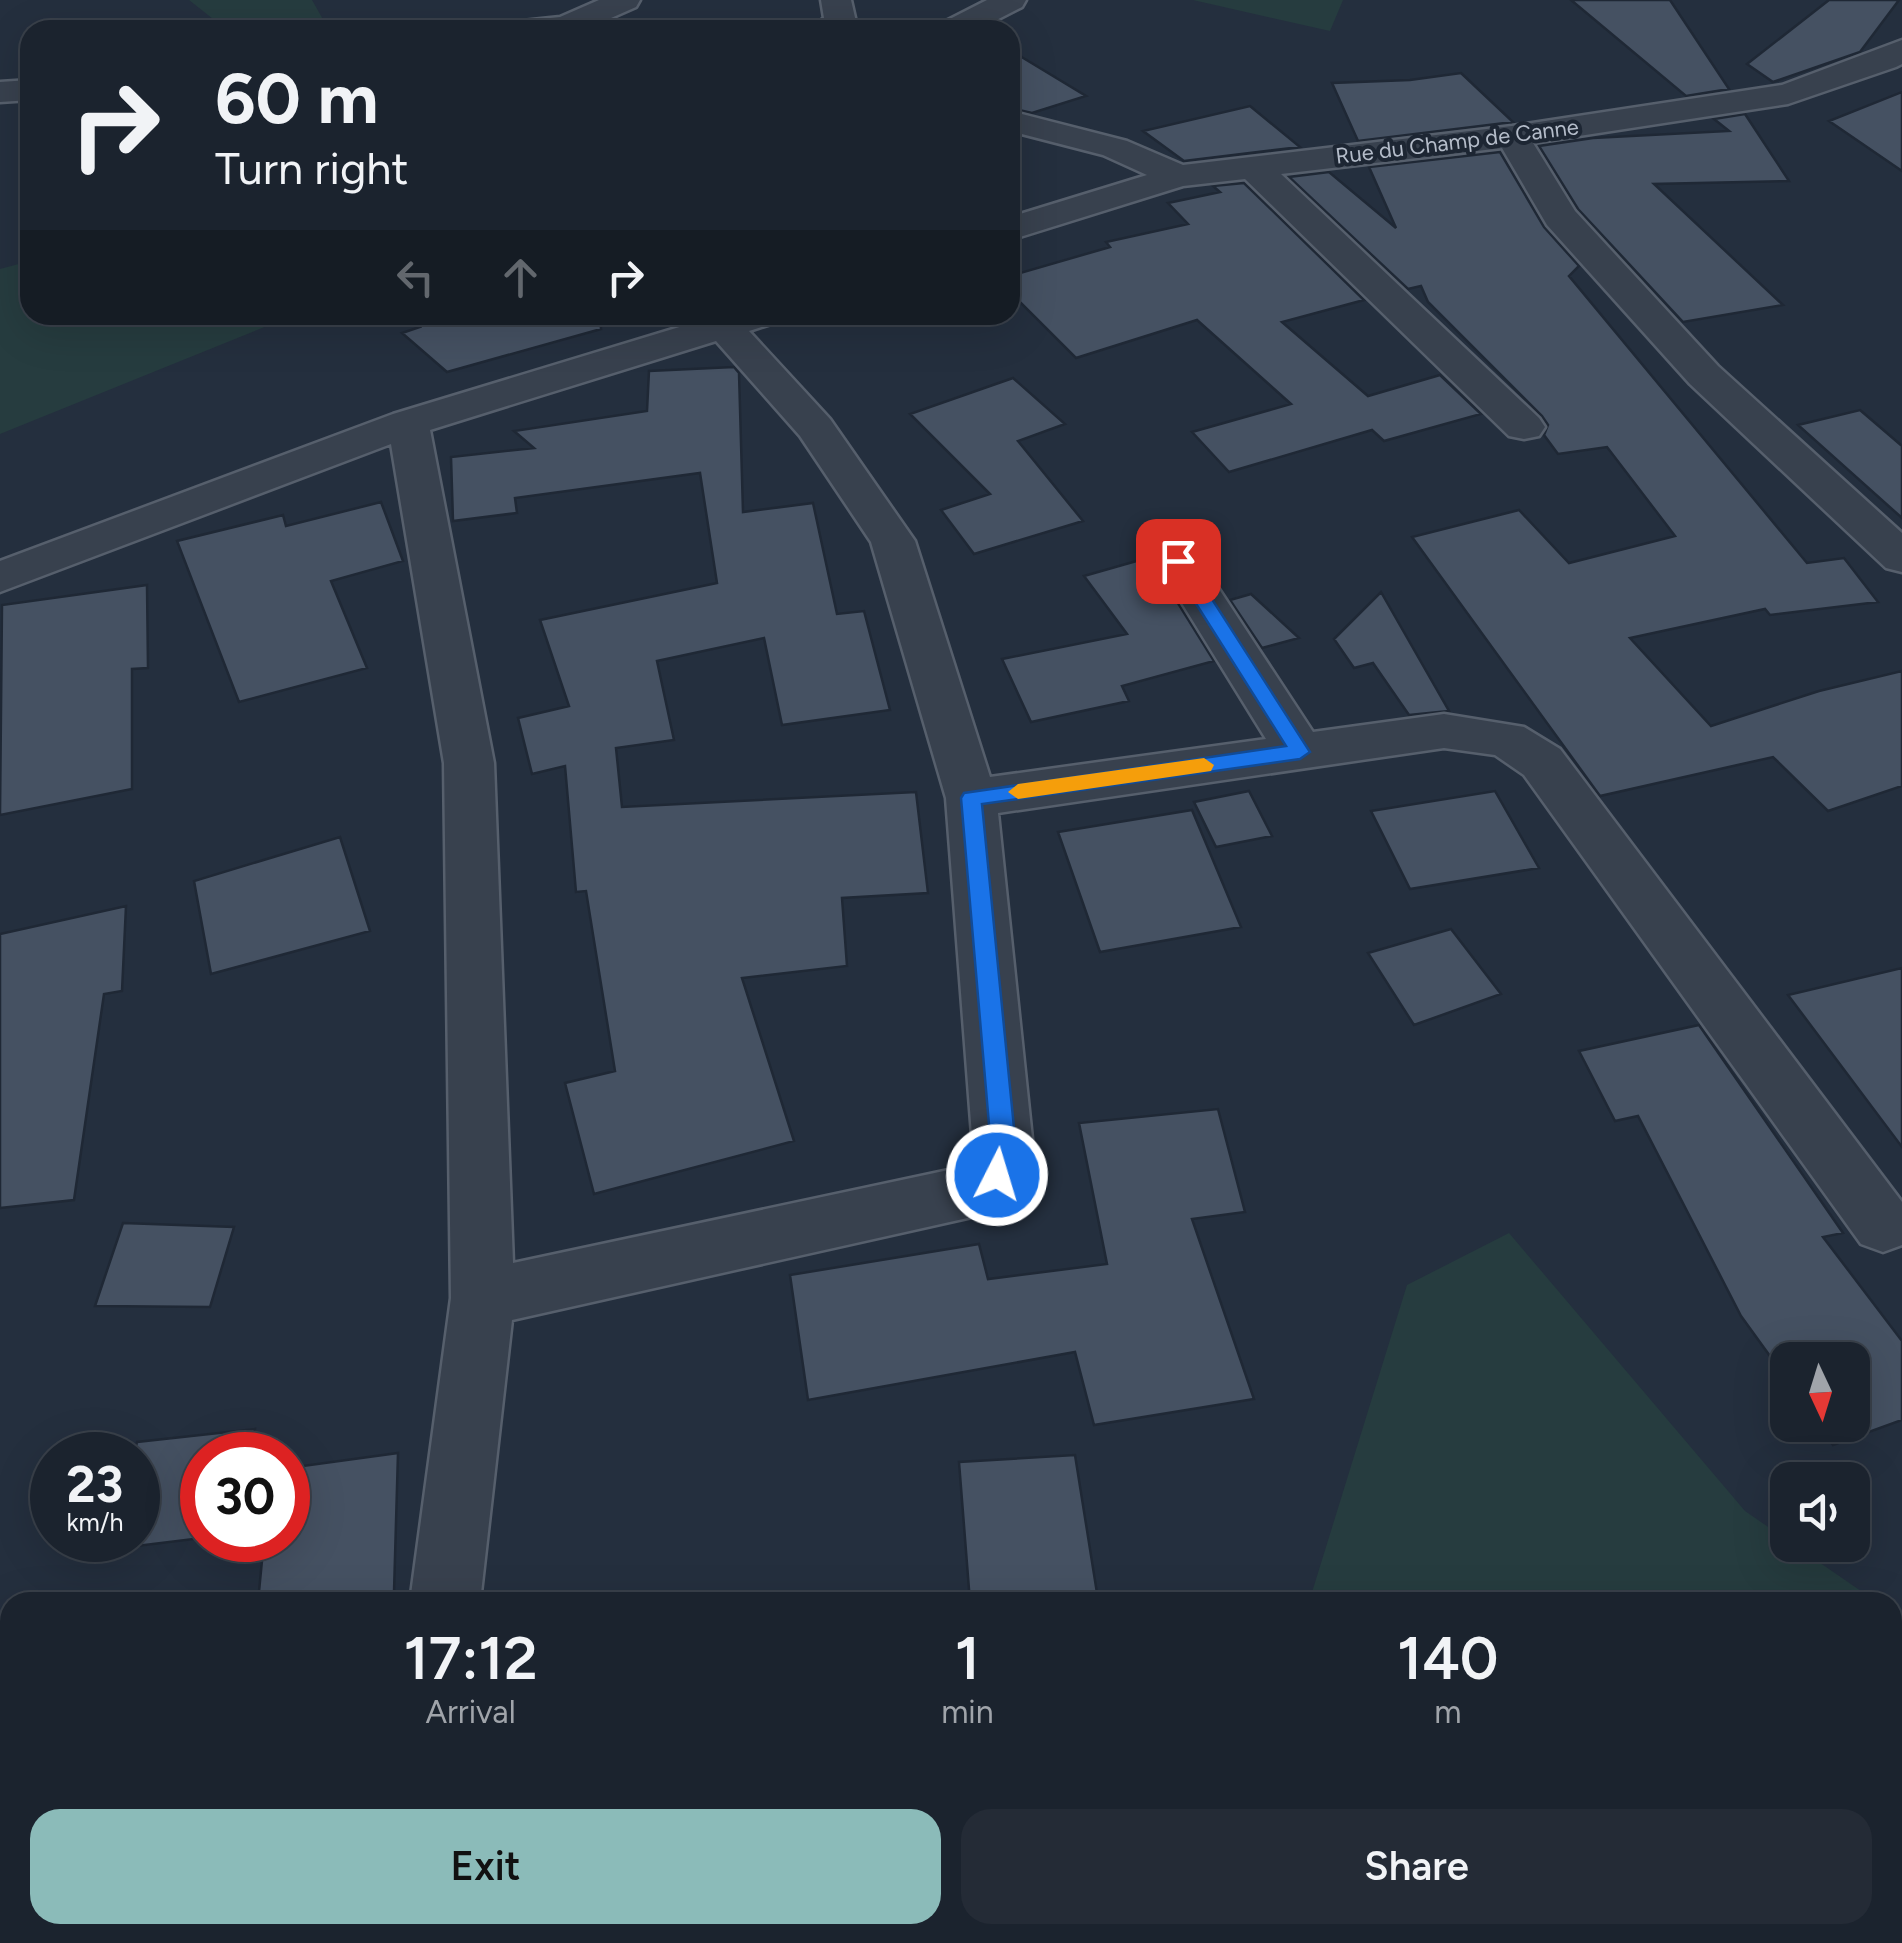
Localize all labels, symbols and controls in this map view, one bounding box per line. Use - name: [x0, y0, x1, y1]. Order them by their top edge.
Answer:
- text: 60 m: [215, 56, 379, 141]
- icon: right: [50, 60, 180, 190]
- street label: Rue du Champ de Canne: [1334, 113, 1580, 170]
- text: Turn right: [215, 141, 408, 195]
- icon: left: [388, 250, 443, 305]
- icon: ahead: [493, 250, 548, 305]
- icon: right: [598, 250, 653, 305]
- pin: [1136, 519, 1221, 604]
- icon: arrive: [1151, 534, 1206, 589]
- position arrow: [945, 1123, 1049, 1227]
- north arrow: [1770, 1342, 1870, 1442]
- map controls: [1770, 1342, 1870, 1562]
- speed limit sign: 30: [180, 1432, 310, 1562]
- text: 23: [67, 1454, 123, 1515]
- button: sound: [1770, 1462, 1870, 1562]
- text: km/h: [66, 1507, 124, 1537]
- text: 17:12: [403, 1622, 538, 1694]
- text: 1: [955, 1622, 980, 1694]
- text: 140: [1397, 1622, 1499, 1694]
- text: Arrival: [425, 1693, 516, 1731]
- text: min: [941, 1693, 994, 1731]
- text: m: [1434, 1693, 1461, 1731]
- button: Exit: [30, 1809, 941, 1924]
- button: Share: [961, 1809, 1872, 1924]

